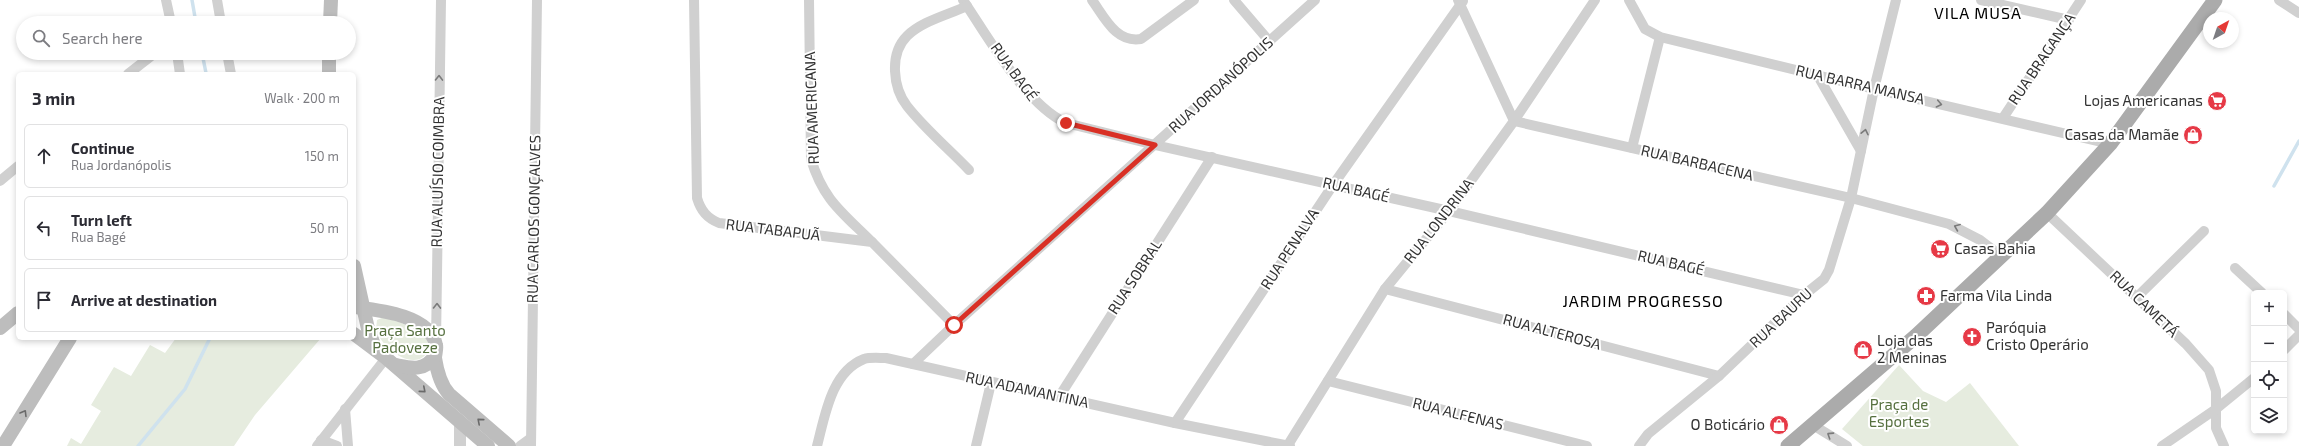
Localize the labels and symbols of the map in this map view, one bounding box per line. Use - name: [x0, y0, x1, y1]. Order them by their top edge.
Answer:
- district label: VILA MUSA: [1934, 3, 2022, 22]
- street label: RUA BRAGANÇA: [2004, 9, 2080, 108]
- north arrow: [2203, 12, 2239, 48]
- street label: RUA JORDANÓPOLIS: [1164, 33, 1276, 136]
- street label: RUA BAGÉ: [988, 39, 1042, 104]
- street label: RUA AMERICANA: [800, 51, 822, 165]
- street label: RUA BARRA MANSA: [1794, 60, 1927, 108]
- one-way arrow: [435, 75, 443, 81]
- supermarket icon: Lojas Americanas: [2206, 90, 2228, 112]
- place label: Lojas Americanas: [2084, 91, 2203, 110]
- street label: RUA ALUÍSIO COIMBRA: [427, 96, 447, 248]
- one-way arrow: [1936, 99, 1942, 107]
- route end: [1057, 114, 1075, 132]
- shop icon: Casas da Mamãe: [2182, 124, 2204, 146]
- place label: Casas da Mamãe: [2064, 125, 2179, 143]
- one-way arrow: [1860, 129, 1868, 135]
- street label: RUA CARLOS GONÇALVES: [523, 135, 544, 303]
- street label: RUA BARBACENA: [1639, 140, 1756, 184]
- street label: RUA BAGÉ: [1321, 173, 1391, 205]
- street label: RUA LONDRINA: [1400, 174, 1477, 266]
- street label: RUA PENALVA: [1256, 204, 1322, 292]
- street label: RUA TABAPUÃ: [725, 214, 822, 244]
- one-way arrow: [1954, 224, 1961, 232]
- street label: RUA SOBRAL: [1103, 235, 1165, 317]
- supermarket icon: Casas Bahia: [1929, 238, 1951, 260]
- place label: Casas Bahia: [1954, 239, 2036, 257]
- street label: RUA BAGÉ: [1636, 246, 1706, 278]
- street label: RUA CAMETÁ: [2107, 266, 2183, 341]
- street label: RUA BAURU: [1745, 284, 1815, 351]
- pharmacy icon: Farma Vila Linda: [1915, 285, 1937, 307]
- place label: Farma Vila Linda: [1940, 286, 2052, 304]
- district label: JARDIM PROGRESSO: [1562, 291, 1724, 310]
- one-way arrow: [433, 303, 441, 309]
- street label: RUA ALTEROSA: [1501, 309, 1604, 353]
- route start: [945, 316, 963, 334]
- place label: Paróquia Cristo Operário: [1986, 318, 2089, 353]
- park label: Praça Santo Padoveze: [364, 321, 446, 356]
- church icon: Paróquia Cristo Operário: [1961, 326, 1983, 348]
- place label: Loja das 2 Meninas: [1877, 331, 1947, 366]
- shop icon: Loja das 2 Meninas: [1852, 339, 1874, 361]
- street label: RUA ADAMANTINA: [964, 367, 1091, 411]
- one-way arrow: [418, 386, 426, 393]
- street label: RUA ALFENAS: [1411, 393, 1506, 433]
- park label: Praça de Esportes: [1869, 395, 1929, 430]
- one-way arrow: [19, 410, 26, 417]
- shop icon: O Boticário: [1768, 414, 1790, 436]
- place label: O Boticário: [1691, 415, 1765, 433]
- one-way arrow: [477, 418, 484, 425]
- one-way arrow: [1827, 432, 1834, 440]

